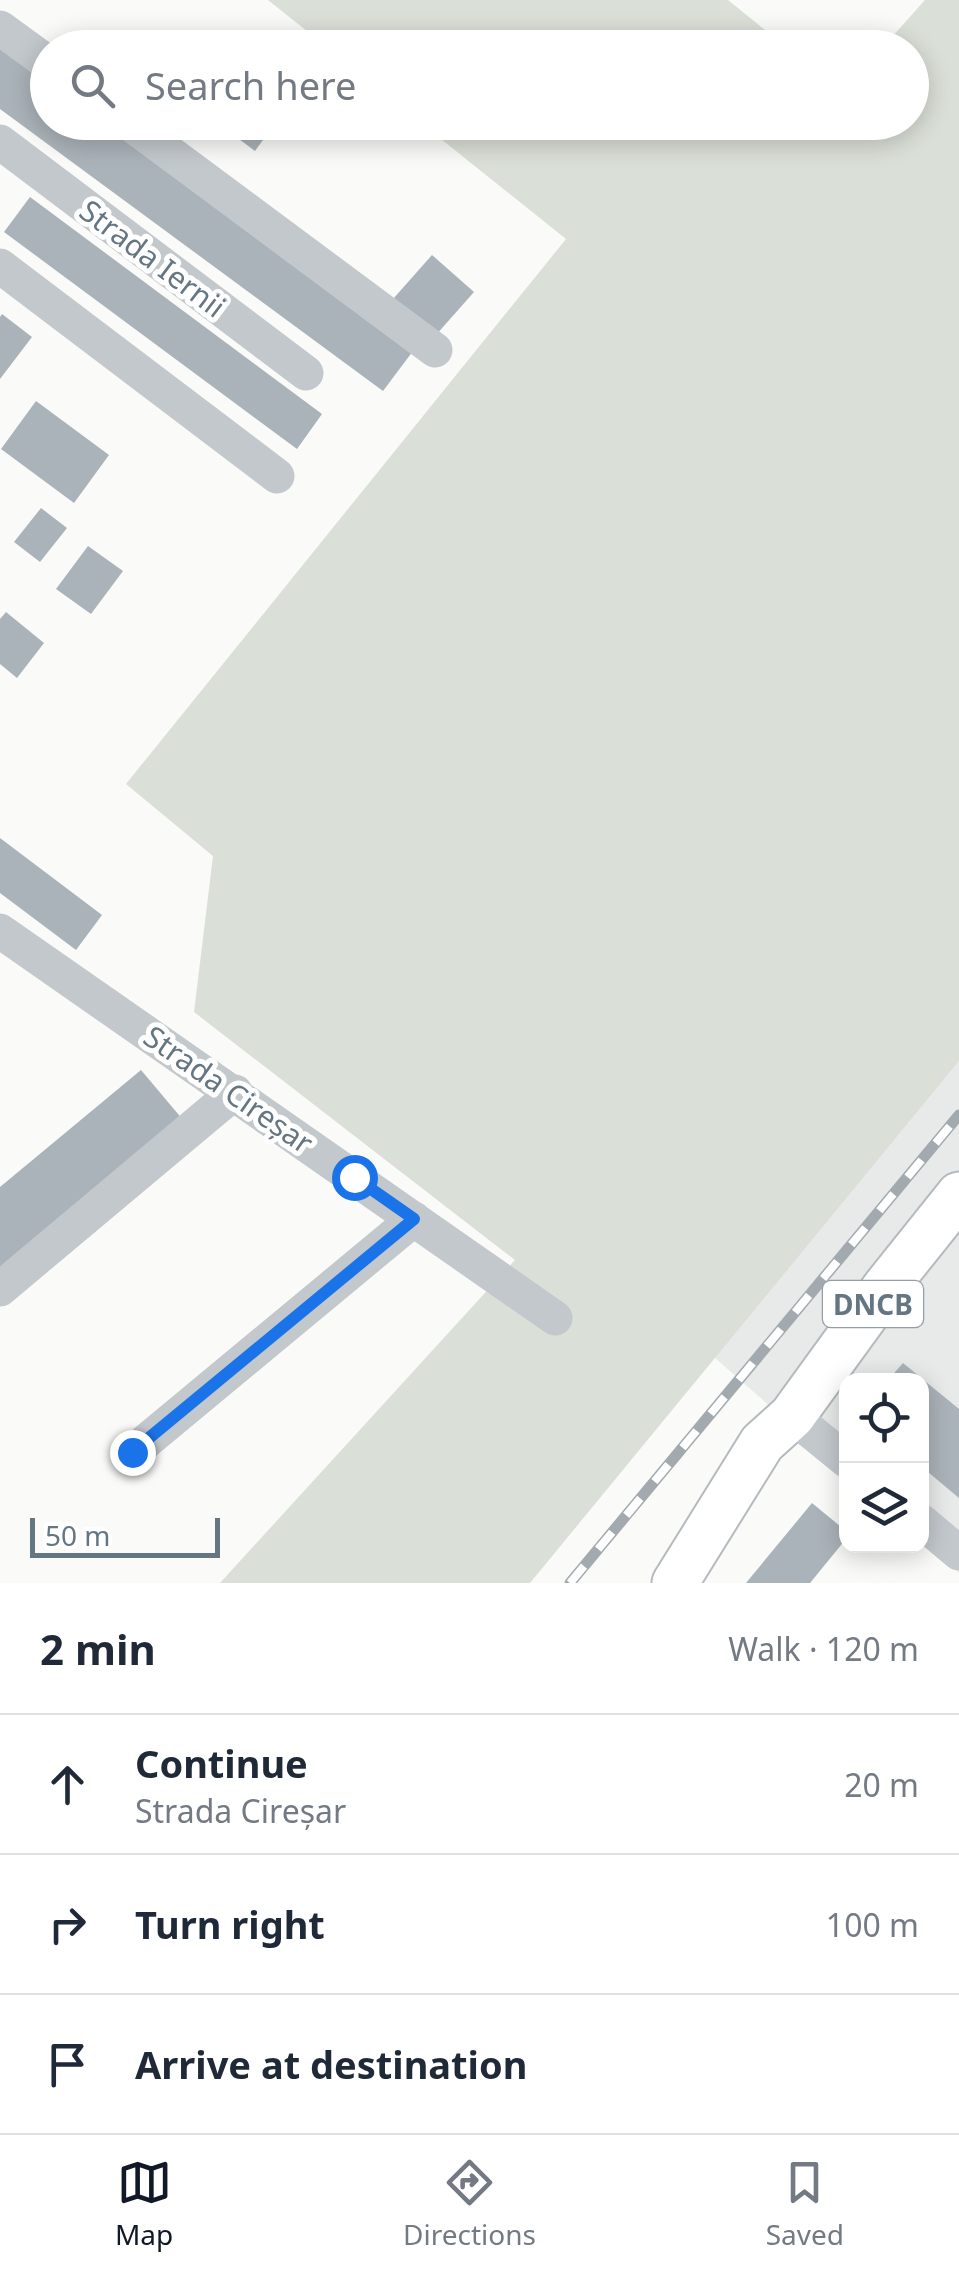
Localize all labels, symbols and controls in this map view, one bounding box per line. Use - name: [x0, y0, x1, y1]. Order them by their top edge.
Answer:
- search box: [30, 30, 929, 140]
- icon: search: [65, 58, 120, 113]
- text: Search here: [145, 59, 356, 111]
- street label: Strada Iernii: [72, 190, 234, 326]
- street label: Strada Cireșar: [136, 1015, 322, 1163]
- route start: [332, 1155, 378, 1201]
- road number: DNCB: [823, 1281, 923, 1327]
- map controls: [839, 1373, 929, 1553]
- button: locate: [839, 1373, 929, 1463]
- route end: [110, 1430, 156, 1476]
- button: layers: [839, 1463, 929, 1553]
- scale bar: [30, 1513, 220, 1558]
- text: 50 m: [45, 1516, 111, 1554]
- text: 2 min: [40, 1620, 156, 1677]
- text: Walk · 120 m: [728, 1627, 919, 1670]
- text: Continue: [135, 1737, 308, 1789]
- icon: ahead: [40, 1757, 95, 1812]
- text: 20 m: [844, 1763, 919, 1806]
- text: Strada Cireșar: [135, 1789, 346, 1832]
- icon: right: [40, 1897, 95, 1952]
- text: Turn right: [135, 1898, 325, 1950]
- text: 100 m: [826, 1903, 919, 1946]
- icon: arrive: [40, 2037, 95, 2092]
- text: Arrive at destination: [135, 2038, 527, 2090]
- tab: Map: [115, 2155, 173, 2253]
- tab: Directions: [403, 2155, 536, 2253]
- tab: Saved: [766, 2155, 844, 2253]

